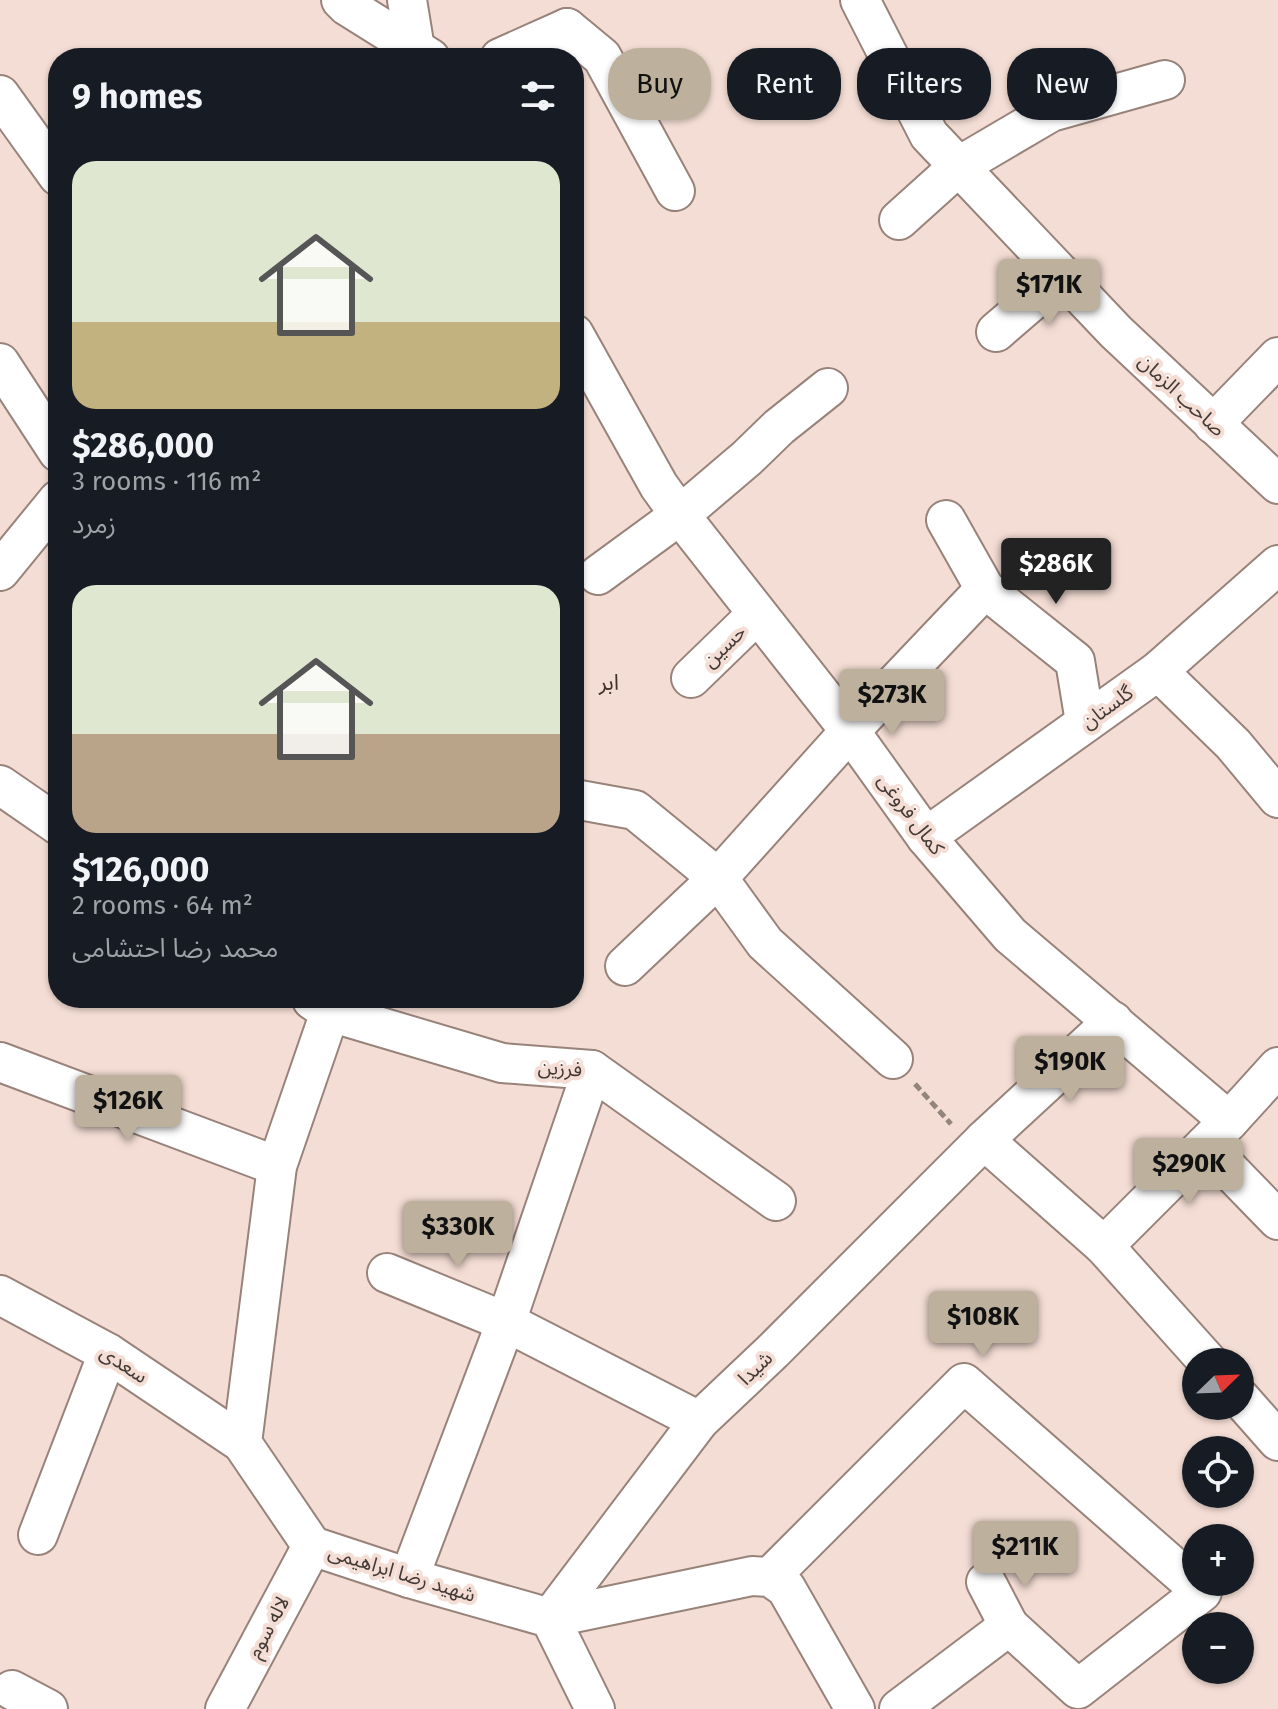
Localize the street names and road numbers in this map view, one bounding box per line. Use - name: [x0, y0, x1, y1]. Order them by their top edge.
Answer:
- street label: صاحب الزمان: [1134, 349, 1230, 441]
- street label: حسین: [697, 620, 751, 672]
- street label: گلستان: [1076, 680, 1138, 734]
- street label: کمال فروغی: [873, 769, 950, 860]
- street label: فرزین: [537, 1054, 583, 1082]
- street label: سعدی: [96, 1340, 152, 1388]
- street label: شیدا: [733, 1346, 777, 1390]
- street label: شهید رضا ابراهیمی: [325, 1539, 479, 1607]
- street label: لاله سوم: [242, 1592, 297, 1663]

